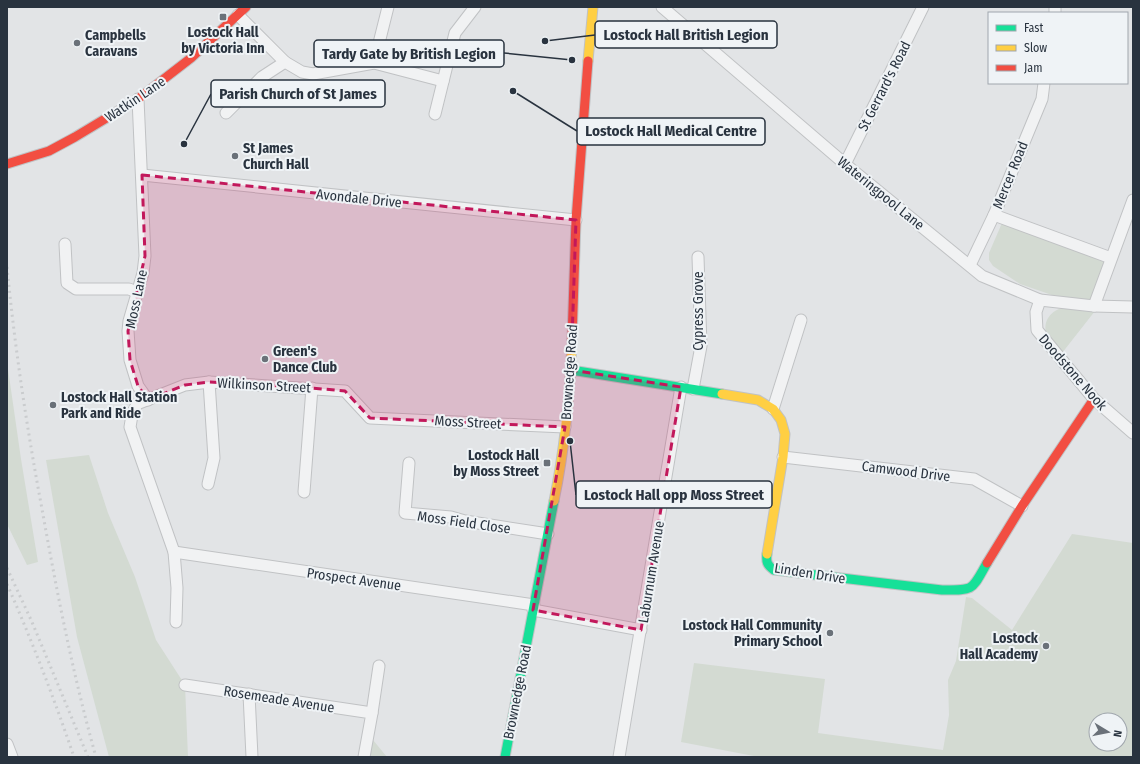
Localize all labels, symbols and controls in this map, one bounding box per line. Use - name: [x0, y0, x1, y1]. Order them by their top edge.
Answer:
- marker: Lostock Hall by Victoria Inn: [218, 12, 228, 22]
- legend: [988, 12, 1128, 84]
- callout: Lostock Hall British Legion: [595, 21, 777, 48]
- text: Fast: [1024, 21, 1043, 35]
- place label: Lostock Hall by Victoria Inn: [181, 24, 265, 57]
- text: Lostock Hall British Legion: [603, 26, 769, 44]
- place label: Campbells Caravans: [85, 27, 146, 60]
- marker: Campbells Caravans: [72, 38, 82, 48]
- street label: St Gerrard's Road: [854, 38, 914, 134]
- callout: Tardy Gate by British Legion: [314, 40, 504, 67]
- text: Slow: [1024, 41, 1047, 55]
- text: Tardy Gate by British Legion: [322, 45, 496, 63]
- text: Jam: [1024, 61, 1042, 75]
- street label: Watkin Lane: [102, 73, 169, 126]
- callout: Parish Church of St James: [211, 80, 385, 107]
- text: Parish Church of St James: [219, 85, 377, 103]
- callout: Lostock Hall Medical Centre: [577, 118, 765, 145]
- text: Lostock Hall Medical Centre: [585, 122, 757, 140]
- street label: Mercer Road: [989, 139, 1032, 211]
- place label: St James Church Hall: [243, 140, 309, 173]
- marker: St James Church Hall: [230, 151, 240, 161]
- street label: Wateringpool Lane: [834, 153, 928, 234]
- street label: Avondale Drive: [315, 186, 403, 211]
- street label: Moss Lane: [122, 268, 151, 330]
- street label: Cypress Grove: [690, 271, 707, 351]
- street label: Brownedge Road: [558, 324, 581, 421]
- street label: Doodstone Nook: [1035, 331, 1111, 414]
- place label: Green's Dance Club: [273, 343, 338, 376]
- marker: Green's Dance Club: [260, 354, 270, 364]
- street label: Wilkinson Street: [217, 375, 312, 396]
- place label: Lostock Hall Station Park and Ride: [61, 389, 177, 422]
- marker: Lostock Hall Station Park and Ride: [48, 400, 58, 410]
- street label: Moss Street: [434, 412, 502, 433]
- place label: Lostock Hall by Moss Street: [453, 447, 540, 480]
- marker: Lostock Hall by Moss Street: [542, 458, 552, 468]
- street label: Camwood Drive: [861, 458, 951, 485]
- callout: Lostock Hall opp Moss Street: [576, 481, 772, 508]
- text: Lostock Hall opp Moss Street: [584, 486, 765, 504]
- street label: Moss Field Close: [416, 508, 512, 537]
- street label: Laburnum Avenue: [635, 520, 668, 624]
- street label: Linden Drive: [773, 559, 847, 588]
- street label: Prospect Avenue: [306, 564, 402, 595]
- place label: Lostock Hall Community Primary School: [682, 617, 822, 650]
- marker: Lostock Hall Community Primary School: [825, 628, 835, 638]
- place label: Lostock Hall Academy: [960, 630, 1039, 663]
- marker: Lostock Hall Academy: [1041, 641, 1051, 651]
- street label: Brownedge Road: [500, 643, 535, 741]
- street label: Rosemeade Avenue: [222, 682, 336, 717]
- north arrow: [1088, 712, 1128, 752]
- text: N: [1110, 729, 1124, 738]

